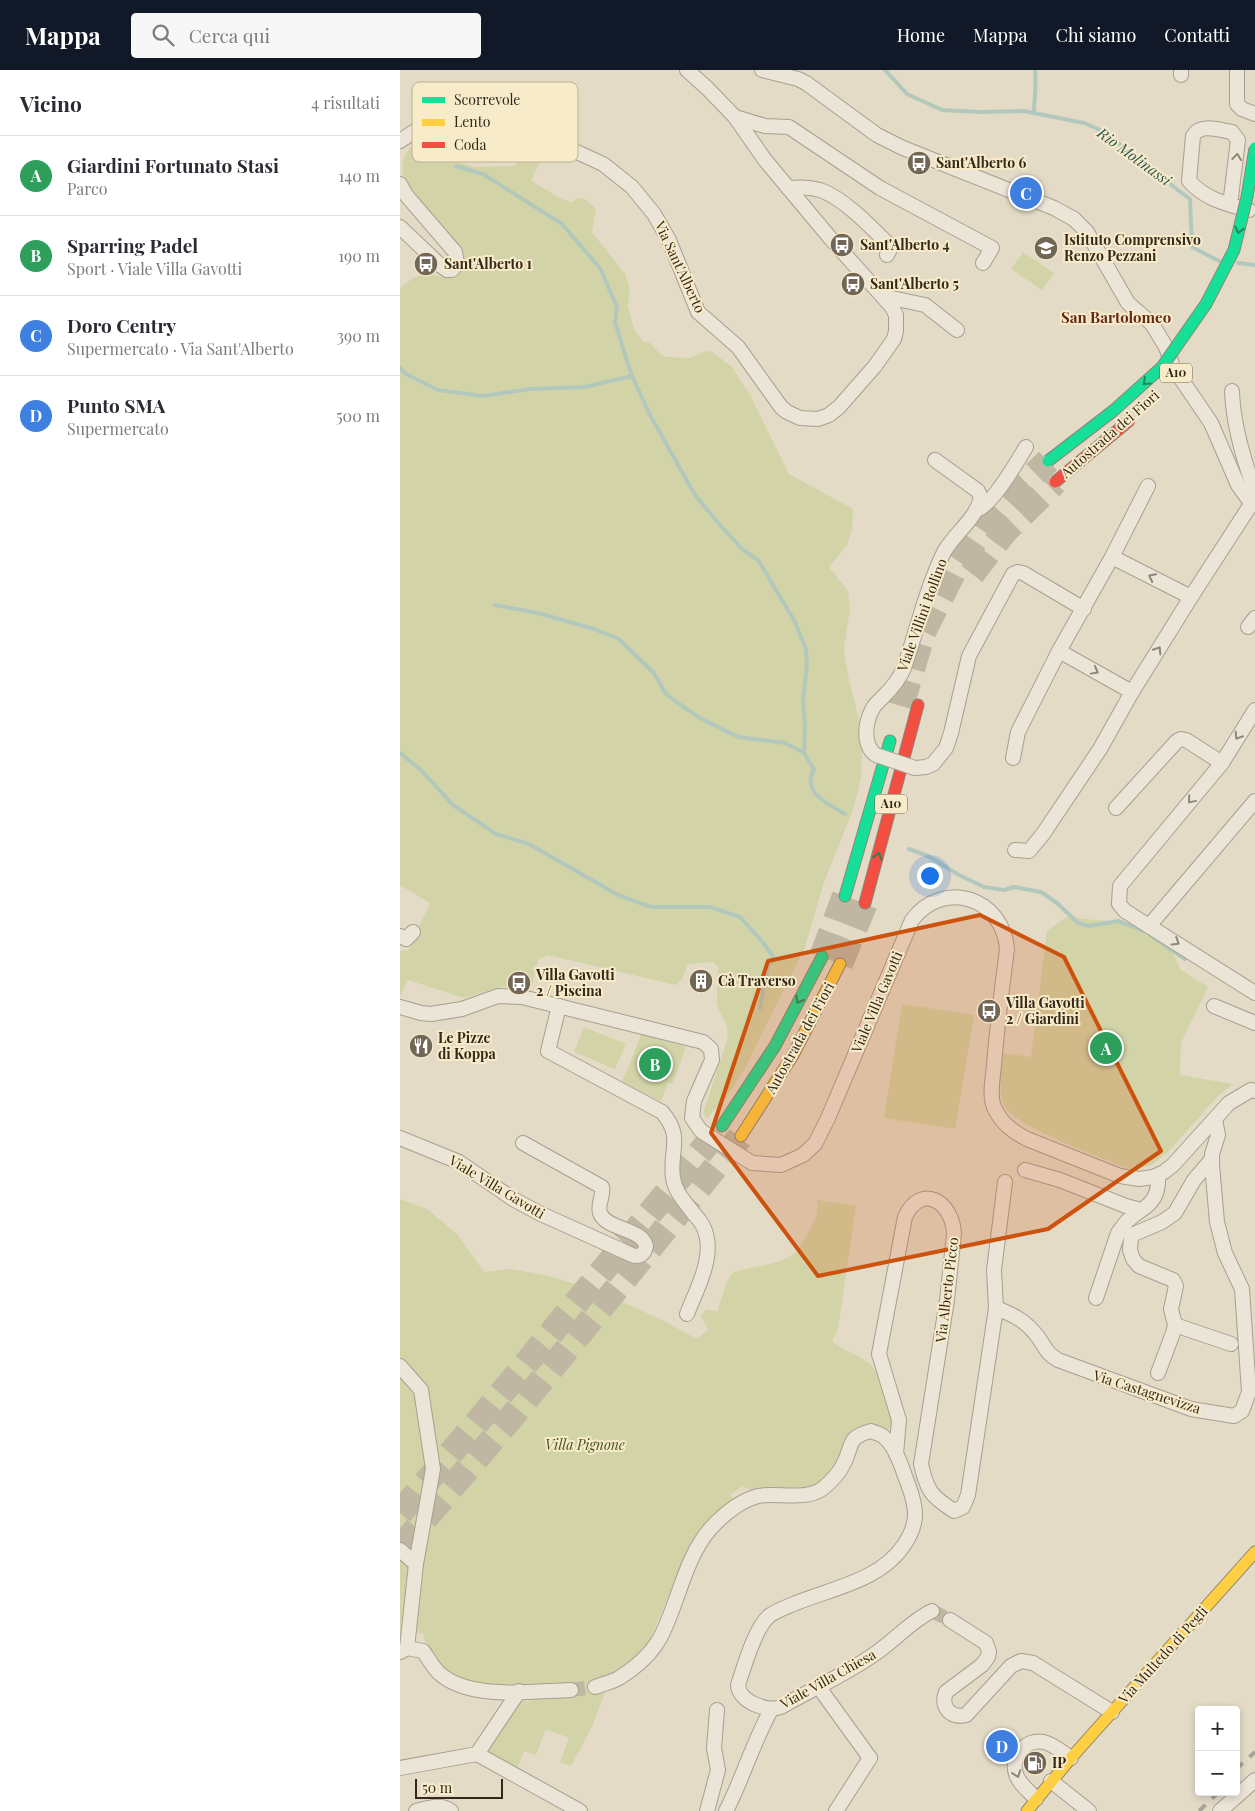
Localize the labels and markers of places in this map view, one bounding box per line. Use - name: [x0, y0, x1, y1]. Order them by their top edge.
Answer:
- bus stop icon: Sant'Alberto 6: [906, 150, 932, 176]
- place label: Sant'Alberto 6: [936, 153, 1026, 172]
- pin: C: [1010, 174, 1042, 212]
- place label: Istituto Comprensivo Renzo Pezzani: [1064, 230, 1201, 265]
- bus stop icon: Sant'Alberto 4: [829, 232, 855, 258]
- place label: Sant'Alberto 4: [860, 235, 950, 254]
- school or university icon: Istituto Comprensivo Renzo Pezzani: [1033, 235, 1059, 261]
- bus stop icon: Sant'Alberto 1: [413, 251, 439, 277]
- place label: Sant'Alberto 1: [444, 254, 532, 273]
- bus stop icon: Sant'Alberto 5: [840, 271, 866, 297]
- place label: Sant'Alberto 5: [870, 274, 959, 293]
- place label: Villa Gavotti 2 / Piscina: [535, 965, 615, 1000]
- building icon: Cà Traverso: [688, 968, 714, 994]
- bus stop icon: Villa Gavotti 2 / Piscina: [506, 970, 532, 996]
- place label: Cà Traverso: [718, 971, 796, 990]
- place label: Villa Gavotti 2 / Giardini: [1005, 993, 1085, 1028]
- bus stop icon: Villa Gavotti 2 / Giardini: [976, 998, 1002, 1024]
- place label: Le Pizze di Koppa: [438, 1028, 497, 1063]
- pin: A: [1090, 1029, 1122, 1067]
- restaurant icon: Le Pizze di Koppa: [408, 1033, 434, 1059]
- pin: B: [639, 1045, 671, 1083]
- pin: D: [986, 1727, 1018, 1765]
- fuel station icon: IP: [1022, 1750, 1048, 1776]
- place label: IP: [1052, 1753, 1066, 1772]

